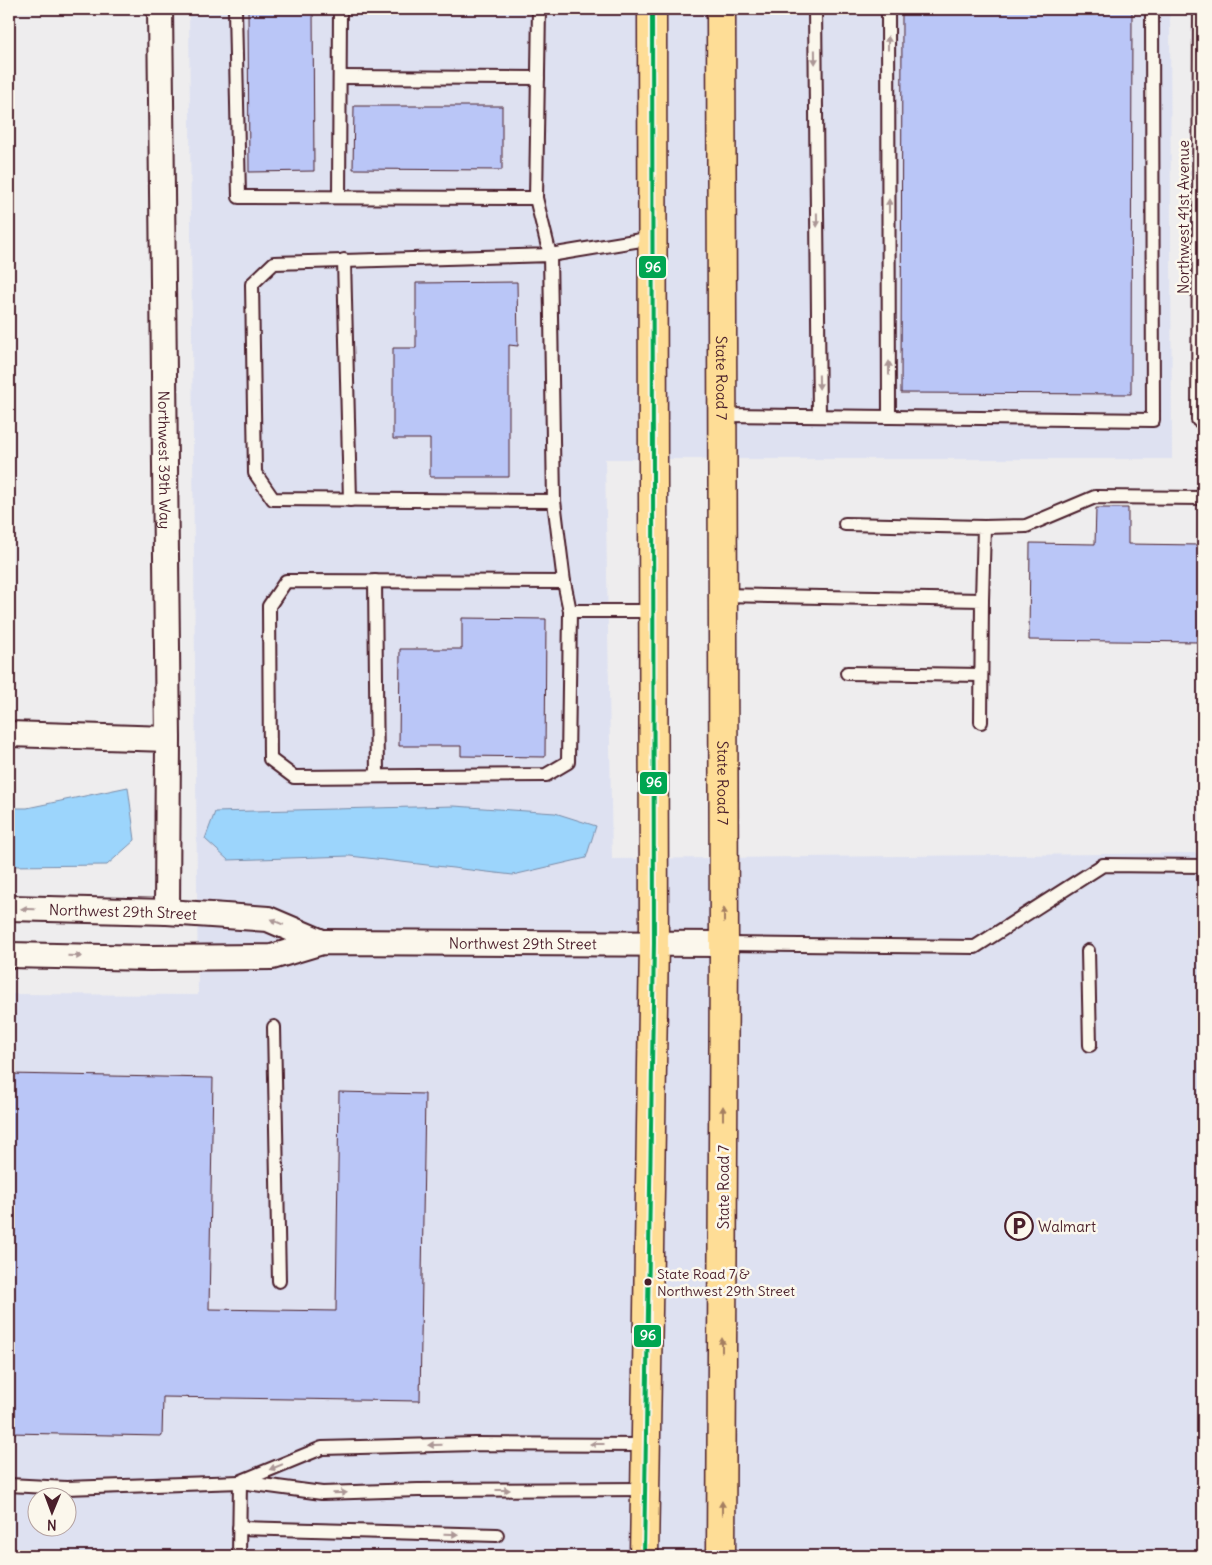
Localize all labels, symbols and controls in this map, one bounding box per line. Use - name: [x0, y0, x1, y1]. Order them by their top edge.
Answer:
- one-way arrow: [884, 35, 892, 51]
- one-way arrow: [811, 50, 819, 66]
- street label: Northwest 41st Avenue: [1174, 140, 1193, 294]
- one-way arrow: [885, 197, 893, 213]
- one-way arrow: [813, 212, 821, 228]
- line badge: 96: [638, 255, 667, 279]
- text: 96: [645, 258, 661, 276]
- street label: State Road 7: [713, 336, 732, 420]
- one-way arrow: [885, 360, 893, 376]
- one-way arrow: [815, 375, 823, 391]
- street label: Northwest 39th Way: [155, 391, 175, 529]
- street label: State Road 7: [714, 741, 733, 825]
- line badge: 96: [639, 771, 668, 795]
- text: 96: [646, 773, 662, 791]
- street label: Northwest 29th Street: [49, 900, 198, 924]
- one-way arrow: [20, 905, 36, 913]
- one-way arrow: [720, 907, 728, 923]
- one-way arrow: [270, 918, 284, 926]
- street label: Northwest 29th Street: [449, 933, 597, 953]
- one-way arrow: [67, 952, 83, 960]
- one-way arrow: [719, 1104, 727, 1120]
- street label: State Road 7: [714, 1145, 733, 1229]
- parking icon: Walmart: [1004, 1211, 1034, 1241]
- place label: Walmart: [1038, 1217, 1096, 1236]
- place label: State Road 7 & Northwest 29th Street: [657, 1265, 795, 1300]
- marker: State Road 7 & Northwest 29th Street: [643, 1277, 653, 1287]
- line badge: 96: [633, 1324, 662, 1348]
- text: 96: [640, 1326, 656, 1344]
- one-way arrow: [718, 1337, 726, 1353]
- one-way arrow: [589, 1440, 605, 1448]
- one-way arrow: [427, 1442, 443, 1450]
- one-way arrow: [268, 1463, 283, 1471]
- one-way arrow: [495, 1486, 511, 1494]
- north arrow: [28, 1488, 78, 1538]
- one-way arrow: [332, 1488, 348, 1496]
- one-way arrow: [718, 1499, 726, 1515]
- text: N: [47, 1516, 57, 1534]
- one-way arrow: [444, 1531, 460, 1539]

